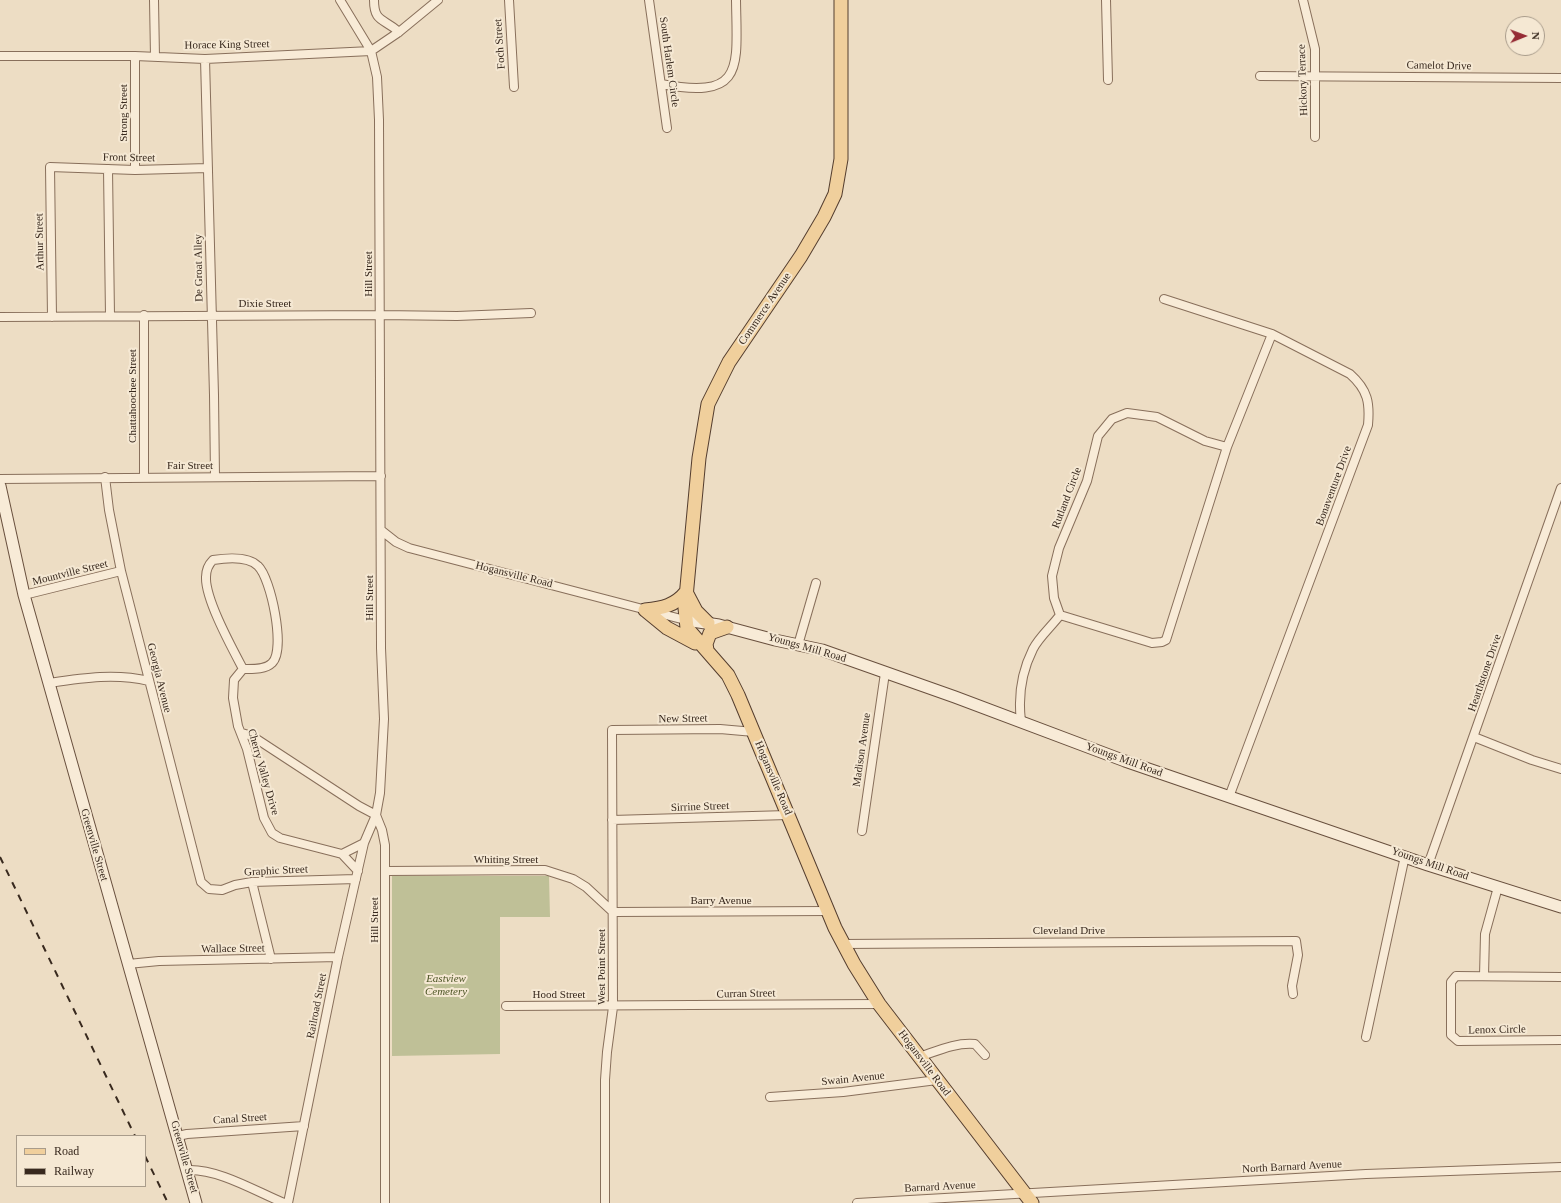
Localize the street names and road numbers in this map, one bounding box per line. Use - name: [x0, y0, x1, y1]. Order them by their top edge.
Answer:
- street label: South Harlem Circle: [656, 16, 682, 108]
- street label: Foch Street: [492, 18, 508, 70]
- street label: Horace King Street: [184, 38, 270, 52]
- street label: Hickory Terrace: [1295, 44, 1311, 116]
- street label: Camelot Drive: [1406, 59, 1472, 73]
- street label: Strong Street: [117, 84, 131, 142]
- street label: Front Street: [103, 151, 155, 165]
- street label: Arthur Street: [33, 213, 47, 271]
- street label: De Groat Alley: [192, 234, 206, 302]
- street label: Hill Street: [362, 251, 376, 297]
- street label: Commerce Avenue: [736, 270, 794, 348]
- street label: Dixie Street: [239, 297, 291, 311]
- street label: Chattahoochee Street: [126, 349, 140, 443]
- street label: Bonaventure Drive: [1313, 444, 1355, 528]
- street label: Fair Street: [167, 459, 213, 473]
- street label: Rutland Circle: [1049, 466, 1085, 530]
- street label: Mountville Street: [31, 557, 109, 589]
- street label: Hogansville Road: [474, 559, 554, 591]
- street label: Hill Street: [363, 575, 377, 621]
- street label: Youngs Mill Road: [766, 631, 848, 665]
- street label: Hearthstone Drive: [1466, 633, 1504, 713]
- street label: Georgia Avenue: [144, 642, 174, 714]
- street label: New Street: [658, 712, 708, 726]
- street label: Madison Avenue: [850, 712, 874, 788]
- street label: Cherry Valley Drive: [244, 727, 282, 817]
- street label: Hogansville Road: [751, 739, 795, 817]
- street label: Youngs Mill Road: [1084, 740, 1164, 780]
- street label: Sirrine Street: [671, 799, 729, 815]
- street label: Greenville Street: [77, 807, 111, 883]
- street label: Youngs Mill Road: [1390, 845, 1470, 883]
- street label: Whiting Street: [474, 853, 538, 867]
- street label: Graphic Street: [244, 863, 308, 879]
- street label: Barry Avenue: [690, 894, 752, 908]
- street label: Hill Street: [368, 897, 382, 943]
- street label: Cleveland Drive: [1033, 924, 1105, 938]
- street label: West Point Street: [595, 929, 609, 1005]
- street label: Wallace Street: [201, 942, 265, 956]
- street label: Railroad Street: [304, 972, 330, 1040]
- street label: Curran Street: [716, 987, 776, 1001]
- street label: Hood Street: [533, 988, 585, 1002]
- street label: Lenox Circle: [1468, 1023, 1526, 1037]
- street label: Hogansville Road: [895, 1027, 953, 1099]
- street label: Swain Avenue: [821, 1069, 885, 1089]
- street label: Canal Street: [213, 1111, 267, 1127]
- street label: Greenville Street: [167, 1119, 201, 1195]
- street label: North Barnard Avenue: [1242, 1158, 1342, 1176]
- street label: Barnard Avenue: [904, 1179, 976, 1195]

